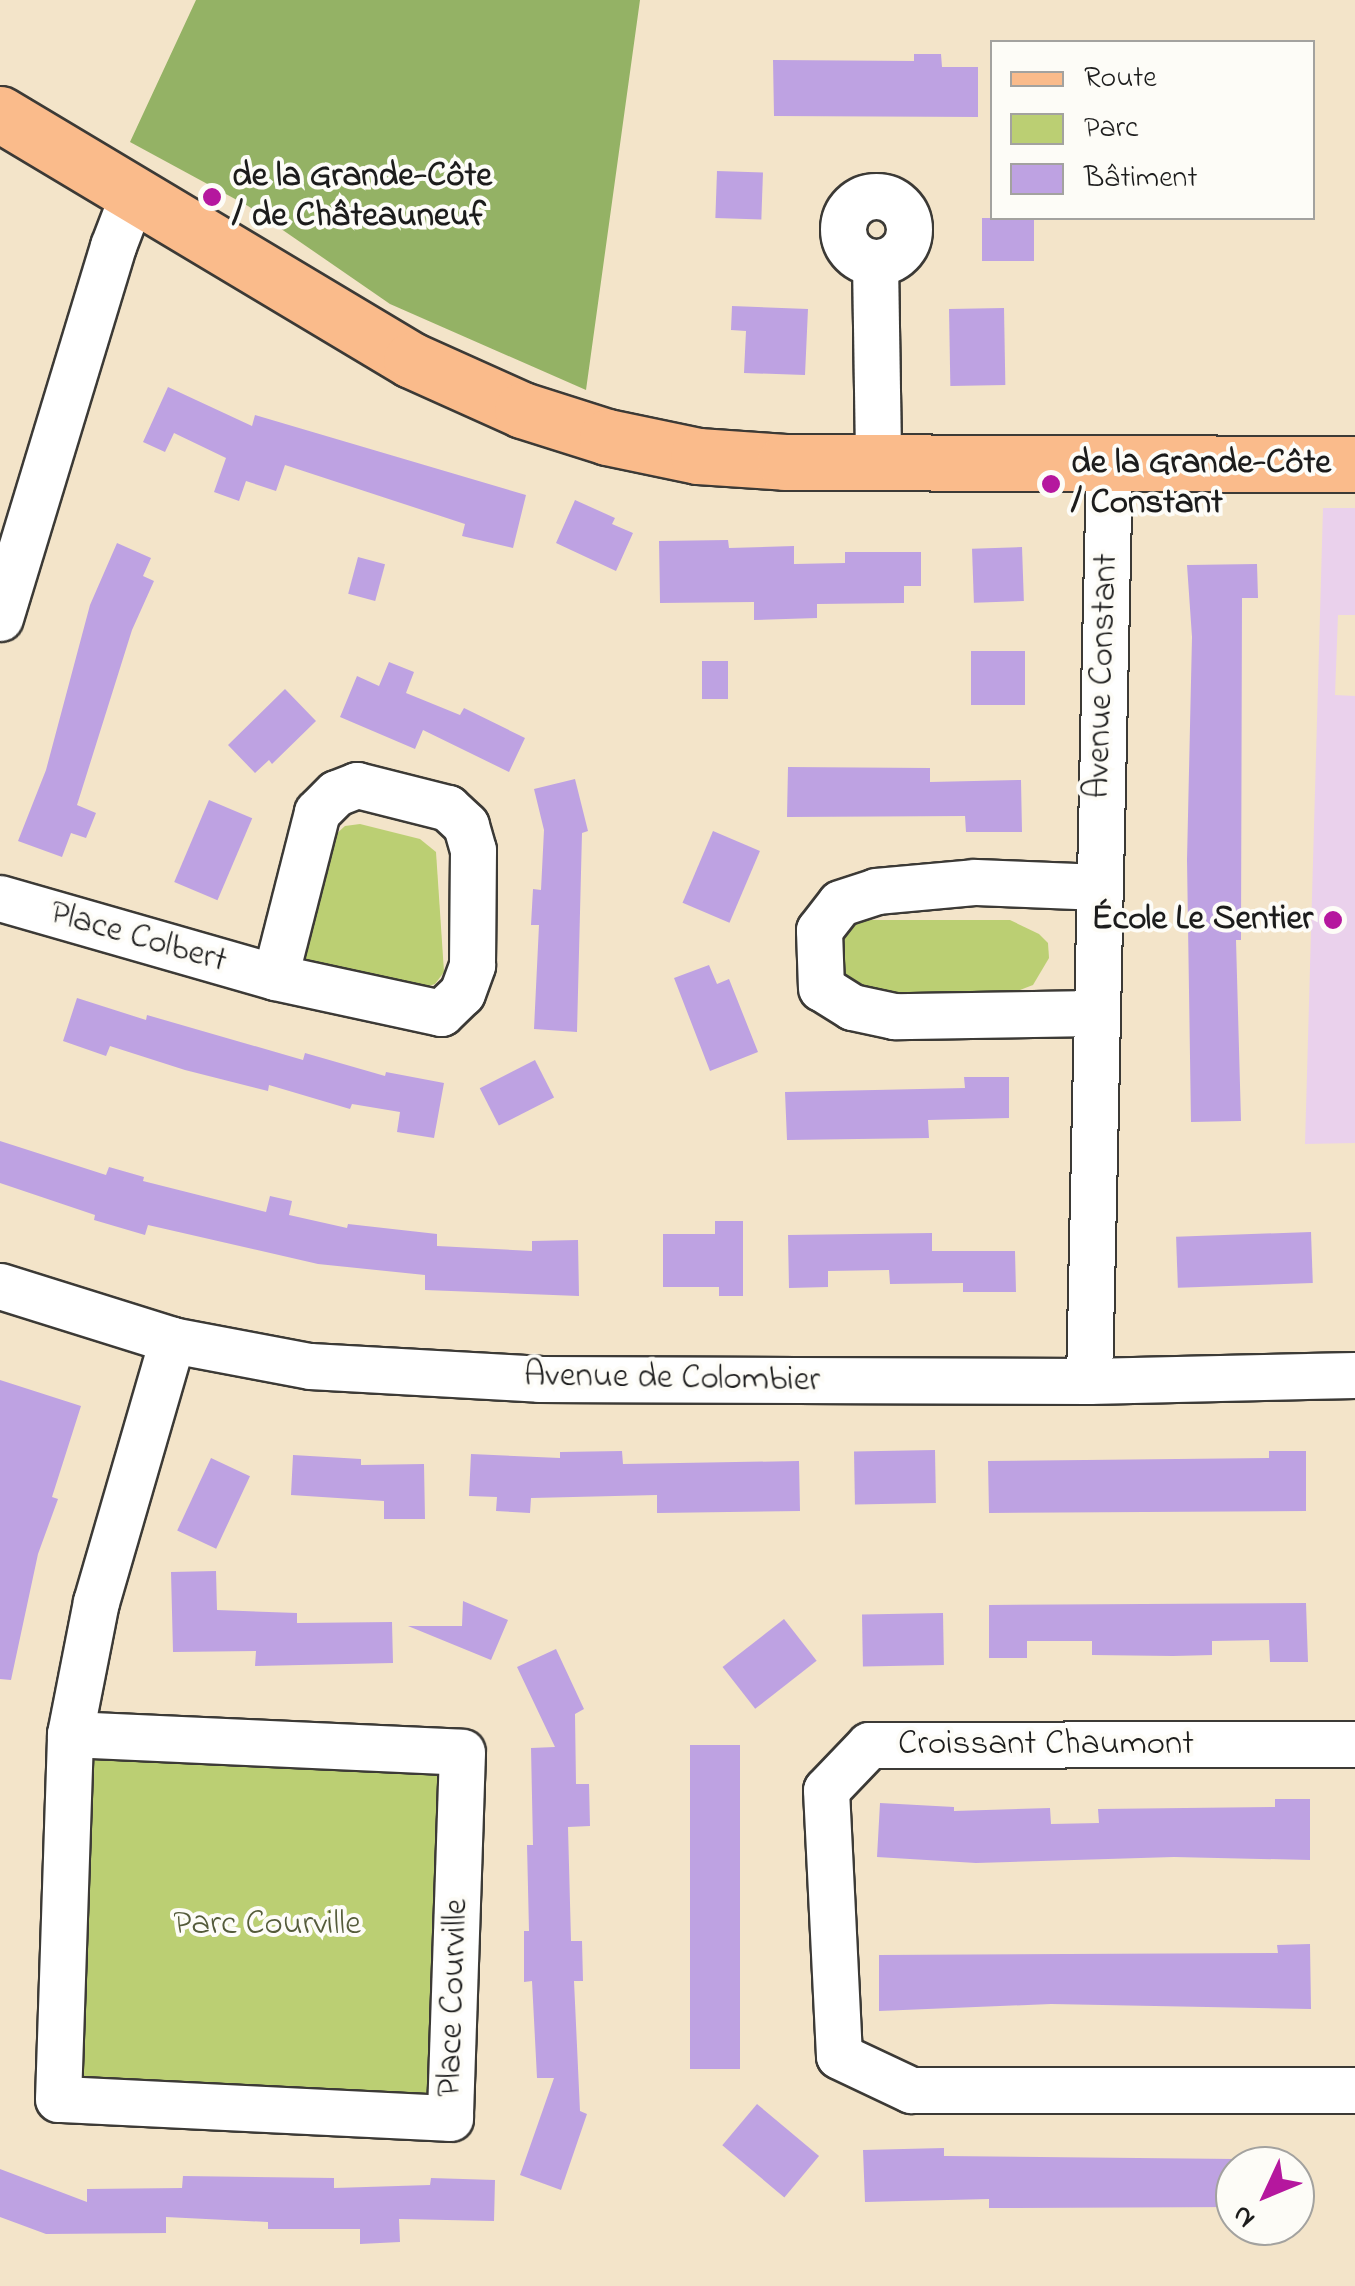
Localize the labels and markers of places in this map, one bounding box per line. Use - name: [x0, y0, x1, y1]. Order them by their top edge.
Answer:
- place label: de la Grande-Côte / de Châteauneuf: [232, 156, 492, 238]
- marker: de la Grande-Côte / de Châteauneuf: [201, 186, 223, 208]
- place label: de la Grande-Côte / Constant: [1071, 443, 1331, 525]
- marker: de la Grande-Côte / Constant: [1040, 473, 1062, 495]
- place label: École Le Sentier: [1091, 899, 1313, 941]
- marker: École Le Sentier: [1322, 909, 1344, 931]

